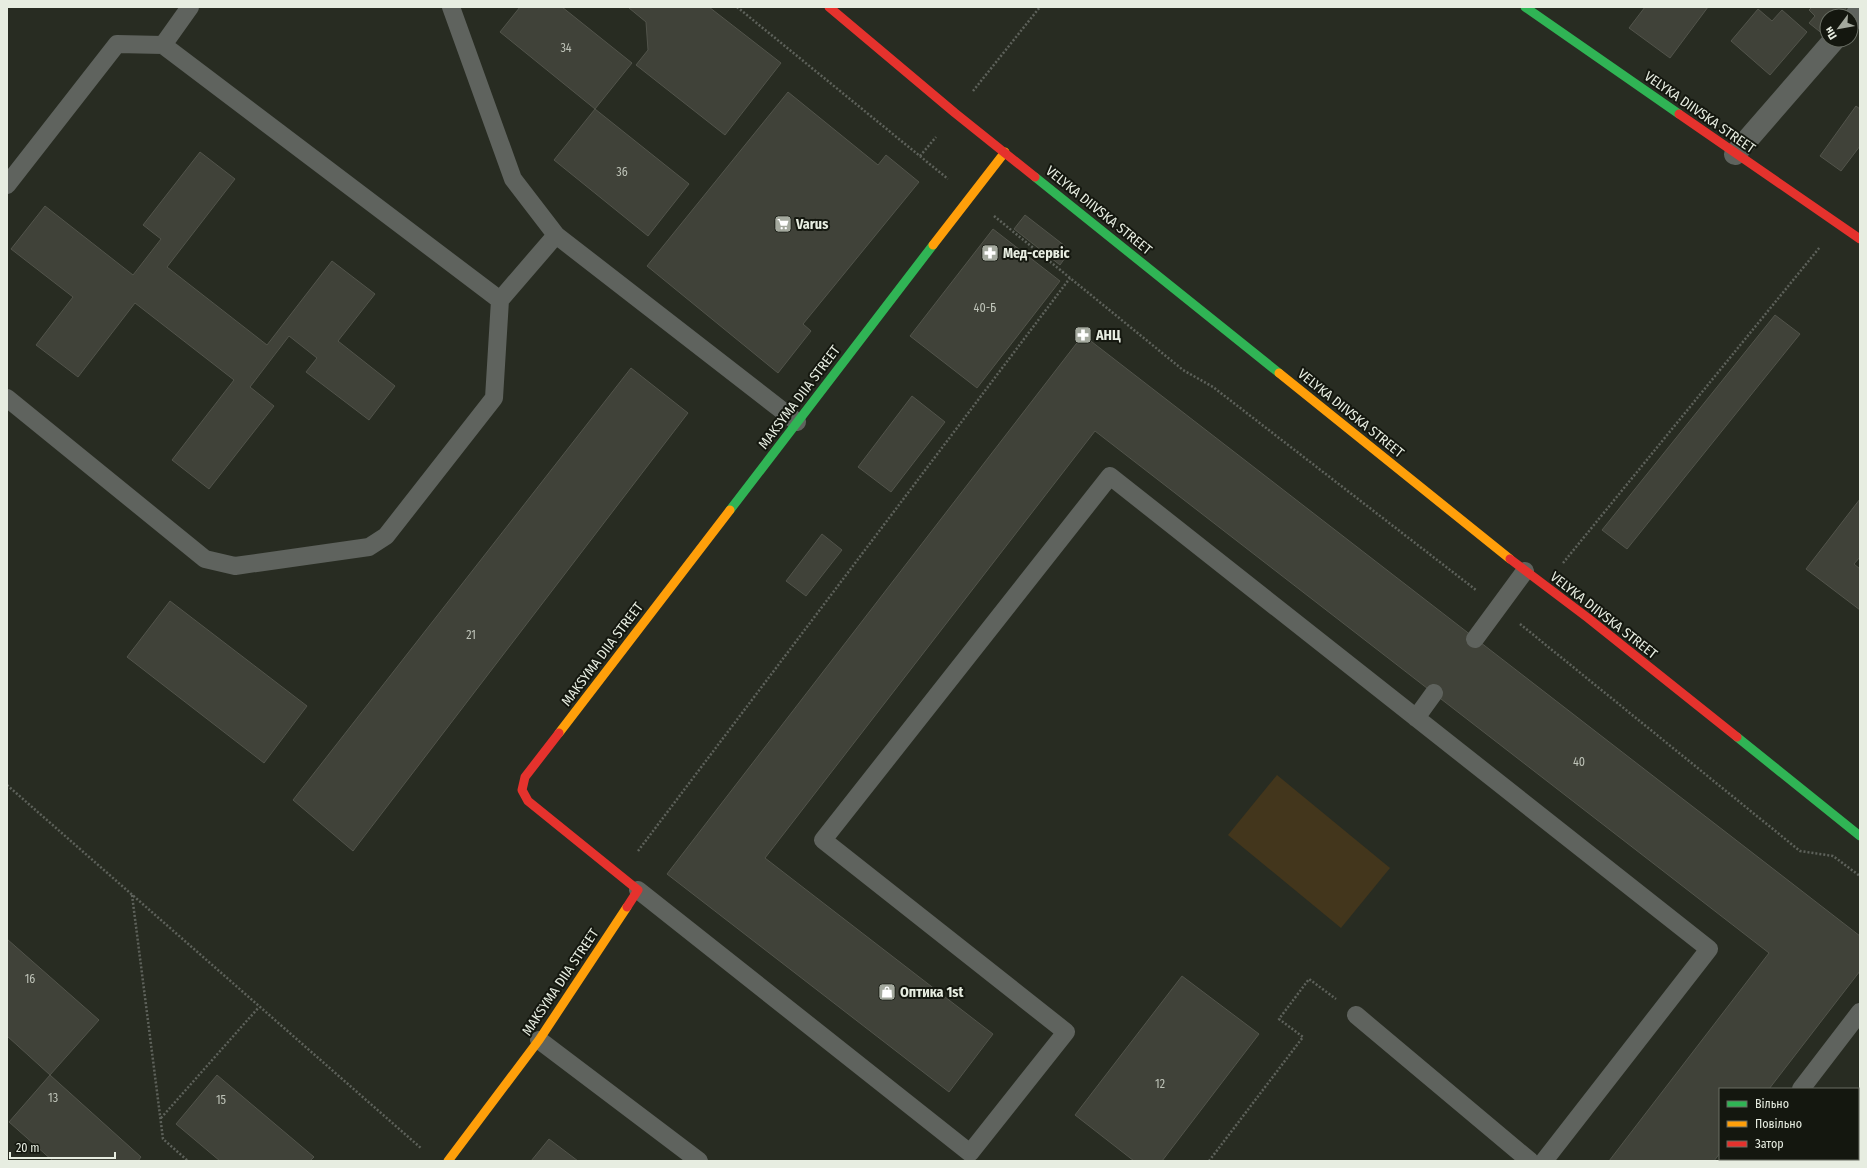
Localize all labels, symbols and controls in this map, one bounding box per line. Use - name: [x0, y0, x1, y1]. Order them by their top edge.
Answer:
- north arrow: [1819, 8, 1859, 48]
- text: Пн: [1822, 24, 1840, 42]
- house number: 34: [560, 41, 572, 55]
- street label: VELYKA DIIVSKA STREET: [1641, 68, 1759, 157]
- street label: VELYKA DIIVSKA STREET: [1042, 162, 1156, 259]
- house number: 36: [616, 165, 628, 179]
- supermarket icon: Varus: [773, 214, 793, 234]
- place label: Varus: [795, 216, 828, 233]
- pharmacy icon: Мед-сервіс: [980, 243, 1000, 263]
- place label: Мед-сервіс: [1003, 245, 1071, 262]
- house number: 40-Б: [974, 301, 996, 315]
- pharmacy icon: АНЦ: [1073, 325, 1093, 345]
- place label: АНЦ: [1095, 327, 1121, 344]
- street label: MAKSYMA DIIA STREET: [755, 342, 844, 452]
- street label: VELYKA DIIVSKA STREET: [1294, 365, 1408, 462]
- street label: VELYKA DIIVSKA STREET: [1547, 568, 1661, 663]
- street label: MAKSYMA DIIA STREET: [558, 599, 647, 709]
- house number: 21: [466, 628, 476, 642]
- house number: 40: [1573, 755, 1585, 769]
- street label: MAKSYMA DIIA STREET: [518, 925, 603, 1039]
- house number: 16: [25, 972, 35, 986]
- shop icon: Оптика 1st: [877, 982, 897, 1002]
- place label: Оптика 1st: [900, 984, 964, 1001]
- house number: 12: [1155, 1077, 1165, 1091]
- legend: [1719, 1088, 1859, 1160]
- house number: 13: [48, 1091, 58, 1105]
- house number: 15: [216, 1093, 227, 1107]
- text: Вільно: [1755, 1097, 1789, 1111]
- text: Повільно: [1755, 1117, 1802, 1131]
- scale bar: [10, 1134, 115, 1160]
- text: Затор: [1755, 1137, 1784, 1151]
- text: 20 m: [16, 1141, 40, 1155]

